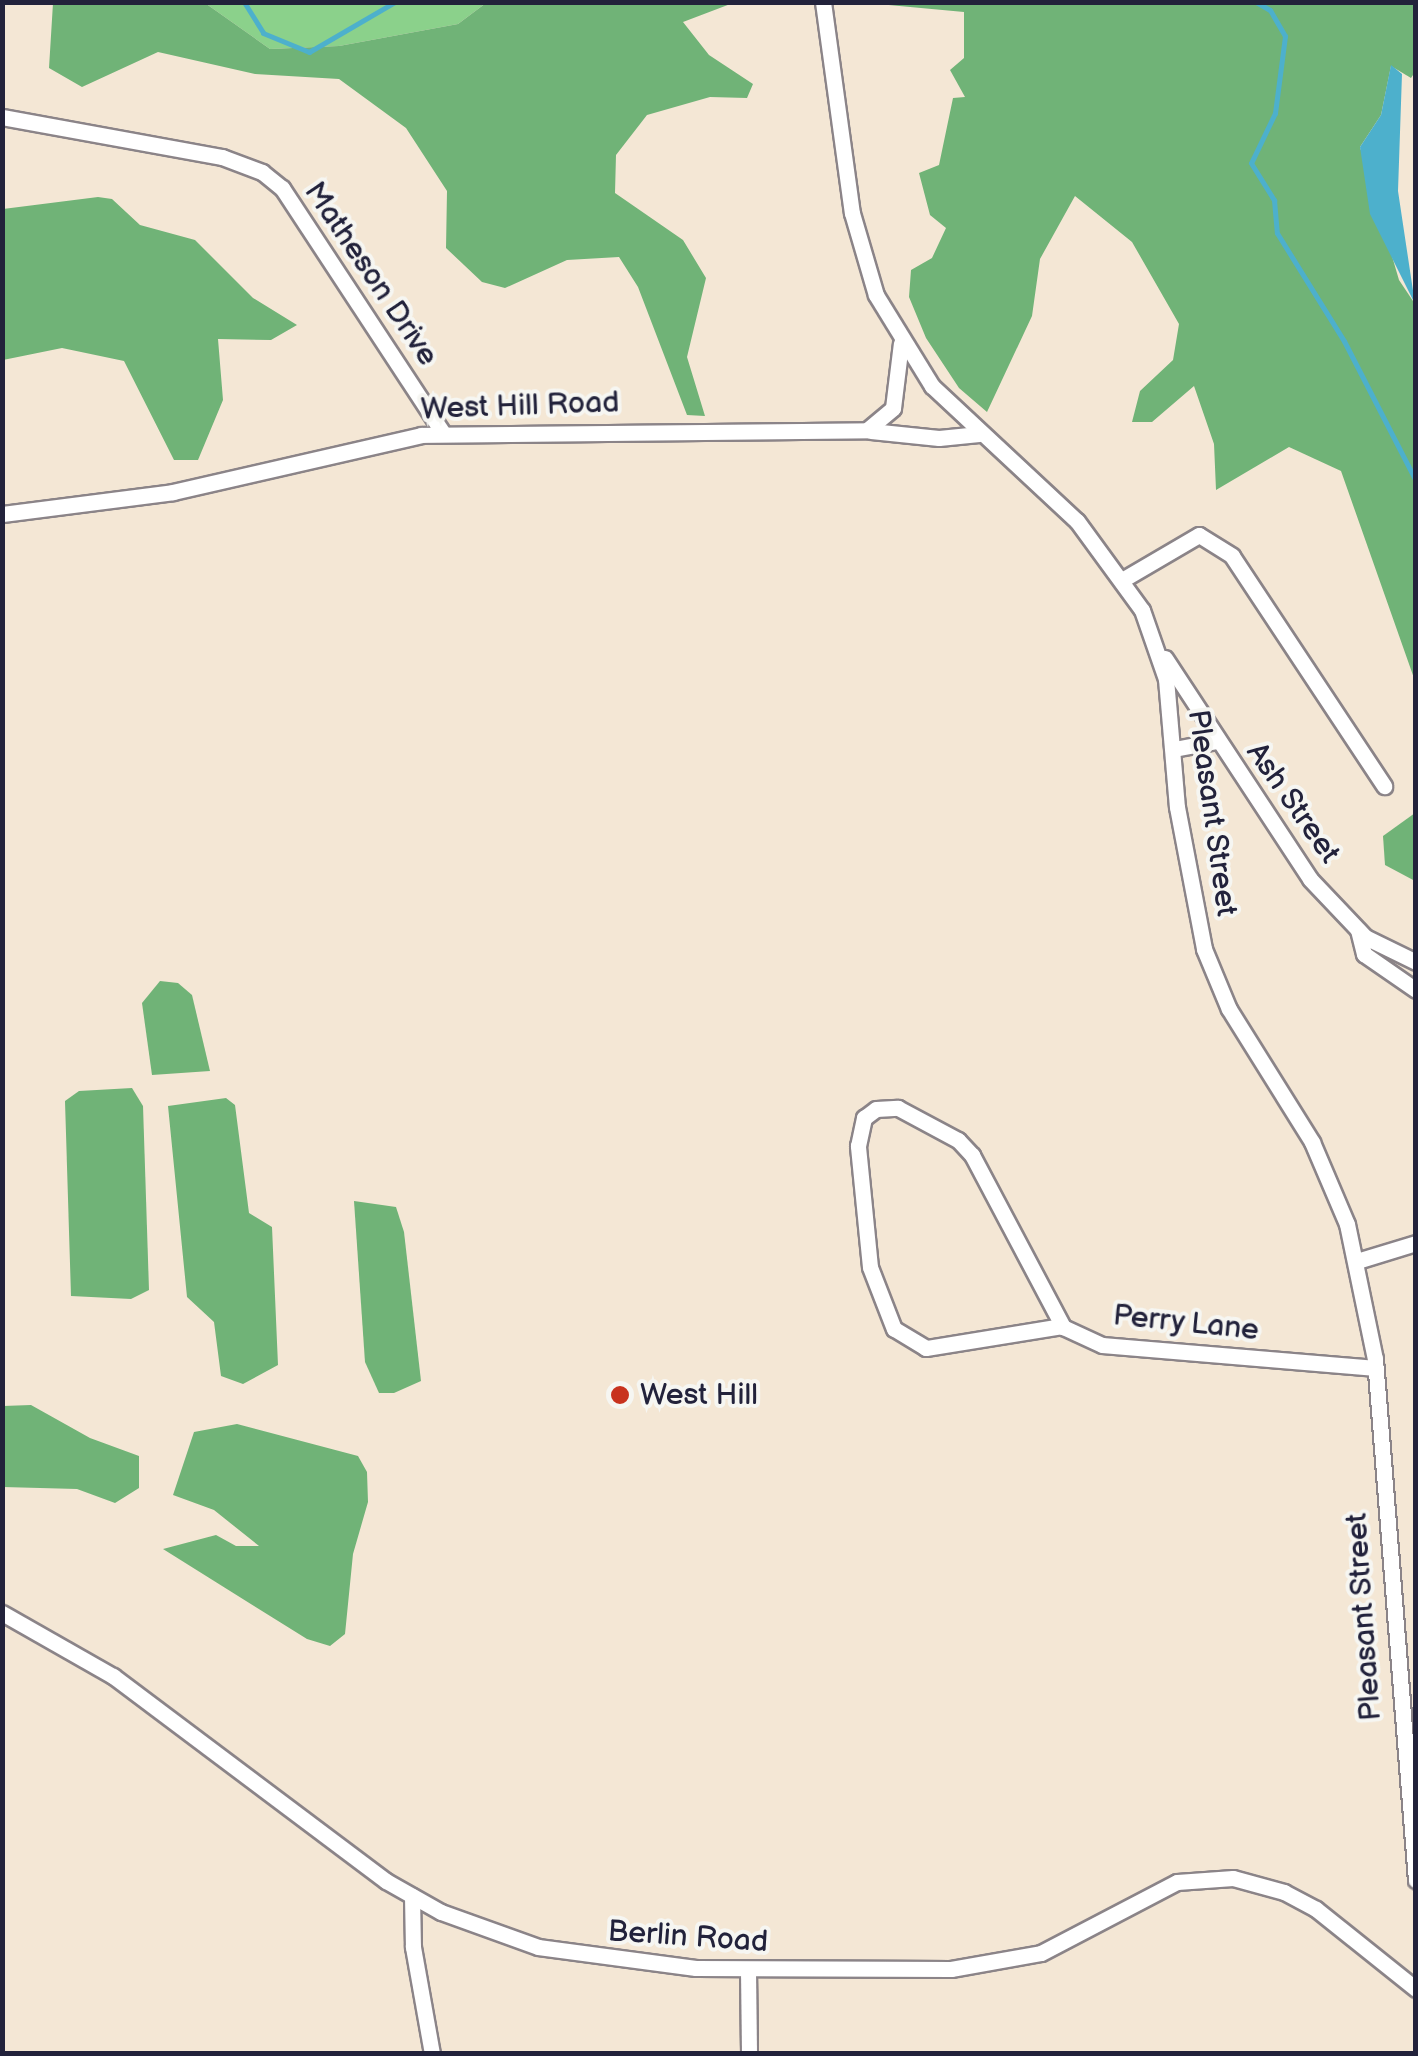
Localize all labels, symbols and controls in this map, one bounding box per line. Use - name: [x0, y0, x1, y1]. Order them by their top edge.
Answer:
- street label: Matheson Drive: [296, 175, 446, 373]
- street label: West Hill Road: [420, 385, 620, 427]
- street label: Pleasant Street: [1180, 707, 1244, 919]
- street label: Ash Street: [1238, 736, 1348, 870]
- street label: Perry Lane: [1110, 1297, 1262, 1349]
- place label: West Hill: [640, 1377, 758, 1413]
- marker: West Hill: [609, 1384, 631, 1406]
- street label: Pleasant Street: [1339, 1512, 1389, 1722]
- street label: Berlin Road: [607, 1913, 769, 1961]

